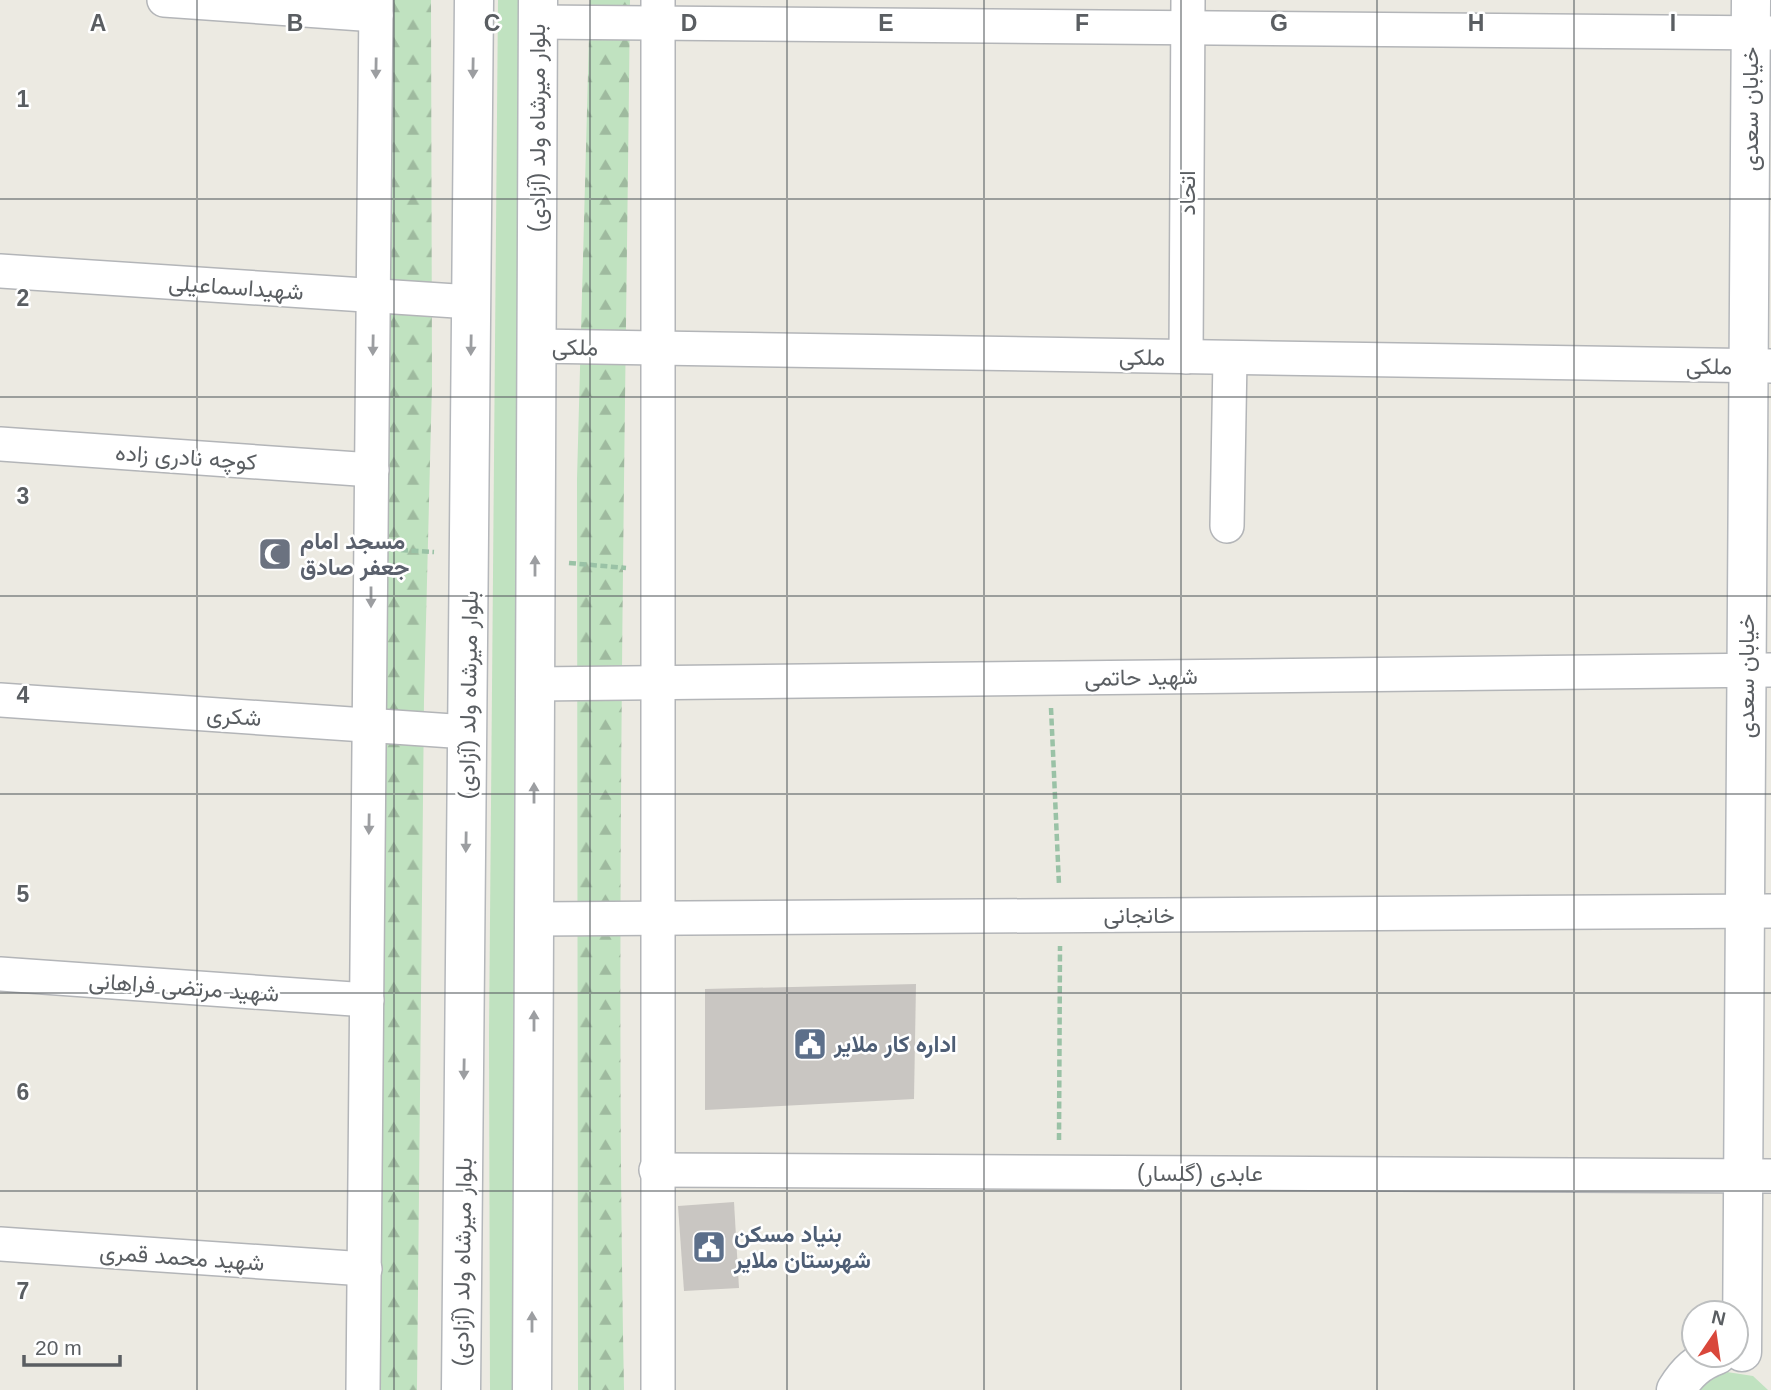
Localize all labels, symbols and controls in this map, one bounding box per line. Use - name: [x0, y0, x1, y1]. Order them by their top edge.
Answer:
- text: A: [90, 10, 106, 36]
- text: B: [287, 10, 303, 36]
- text: C: [484, 10, 500, 36]
- text: D: [681, 10, 697, 36]
- text: E: [878, 10, 894, 36]
- text: F: [1075, 10, 1089, 36]
- text: G: [1270, 10, 1288, 36]
- text: H: [1468, 10, 1484, 36]
- text: I: [1670, 10, 1676, 36]
- street label: بلوار میرشاه ولد (آزادی): [524, 24, 552, 232]
- street label: خیابان سعدی: [1737, 47, 1764, 171]
- one-way arrow: [370, 57, 382, 79]
- one-way arrow: [468, 57, 479, 79]
- text: 1: [17, 86, 30, 112]
- street label: اتحاد: [1174, 170, 1200, 216]
- street label: شهیداسماعیلی: [167, 269, 304, 307]
- text: 2: [17, 285, 29, 311]
- one-way arrow: [367, 334, 379, 356]
- one-way arrow: [465, 334, 477, 356]
- street label: ملکی: [552, 334, 598, 361]
- street label: ملکی: [1119, 344, 1165, 371]
- street label: ملکی: [1686, 353, 1732, 380]
- street label: کوچه نادری زاده: [114, 439, 258, 478]
- text: 3: [17, 483, 29, 509]
- place label: مسجد امام جعفر صادق: [300, 528, 409, 582]
- mosque icon: مسجد امام جعفر صادق: [256, 535, 294, 573]
- one-way arrow: [529, 555, 541, 577]
- one-way arrow: [365, 586, 377, 608]
- street label: بلوار میرشاه ولد (آزادی): [453, 590, 485, 800]
- street label: خیابان سعدی: [1733, 614, 1760, 738]
- street label: شهید حاتمی: [1084, 663, 1198, 693]
- text: 4: [17, 682, 30, 708]
- street label: شکری: [206, 701, 262, 733]
- one-way arrow: [528, 782, 540, 804]
- one-way arrow: [363, 813, 375, 835]
- one-way arrow: [460, 831, 472, 853]
- text: 5: [17, 881, 30, 907]
- street label: خانجانی: [1103, 902, 1175, 929]
- street label: شهید مرتضی فراهانی: [88, 967, 280, 1009]
- one-way arrow: [528, 1010, 539, 1032]
- public building icon: اداره کار ملایر: [791, 1025, 829, 1063]
- place label: اداره کار ملایر: [833, 1031, 957, 1059]
- one-way arrow: [458, 1058, 470, 1080]
- text: 6: [17, 1079, 29, 1105]
- street label: بلوار میرشاه ولد (آزادی): [447, 1157, 479, 1367]
- street label: عابدی (گلسار): [1137, 1160, 1263, 1188]
- place label: بنیاد مسکن شهرستان ملایر: [733, 1221, 871, 1275]
- public building icon: بنیاد مسکن شهرستان ملایر: [690, 1228, 728, 1266]
- street label: شهید محمد قمری: [99, 1238, 265, 1278]
- text: 7: [17, 1278, 29, 1304]
- north arrow: [1680, 1299, 1750, 1369]
- text: N: [1710, 1306, 1728, 1330]
- one-way arrow: [526, 1311, 538, 1333]
- scale bar: [24, 1324, 121, 1368]
- text: 20 m: [35, 1336, 82, 1359]

